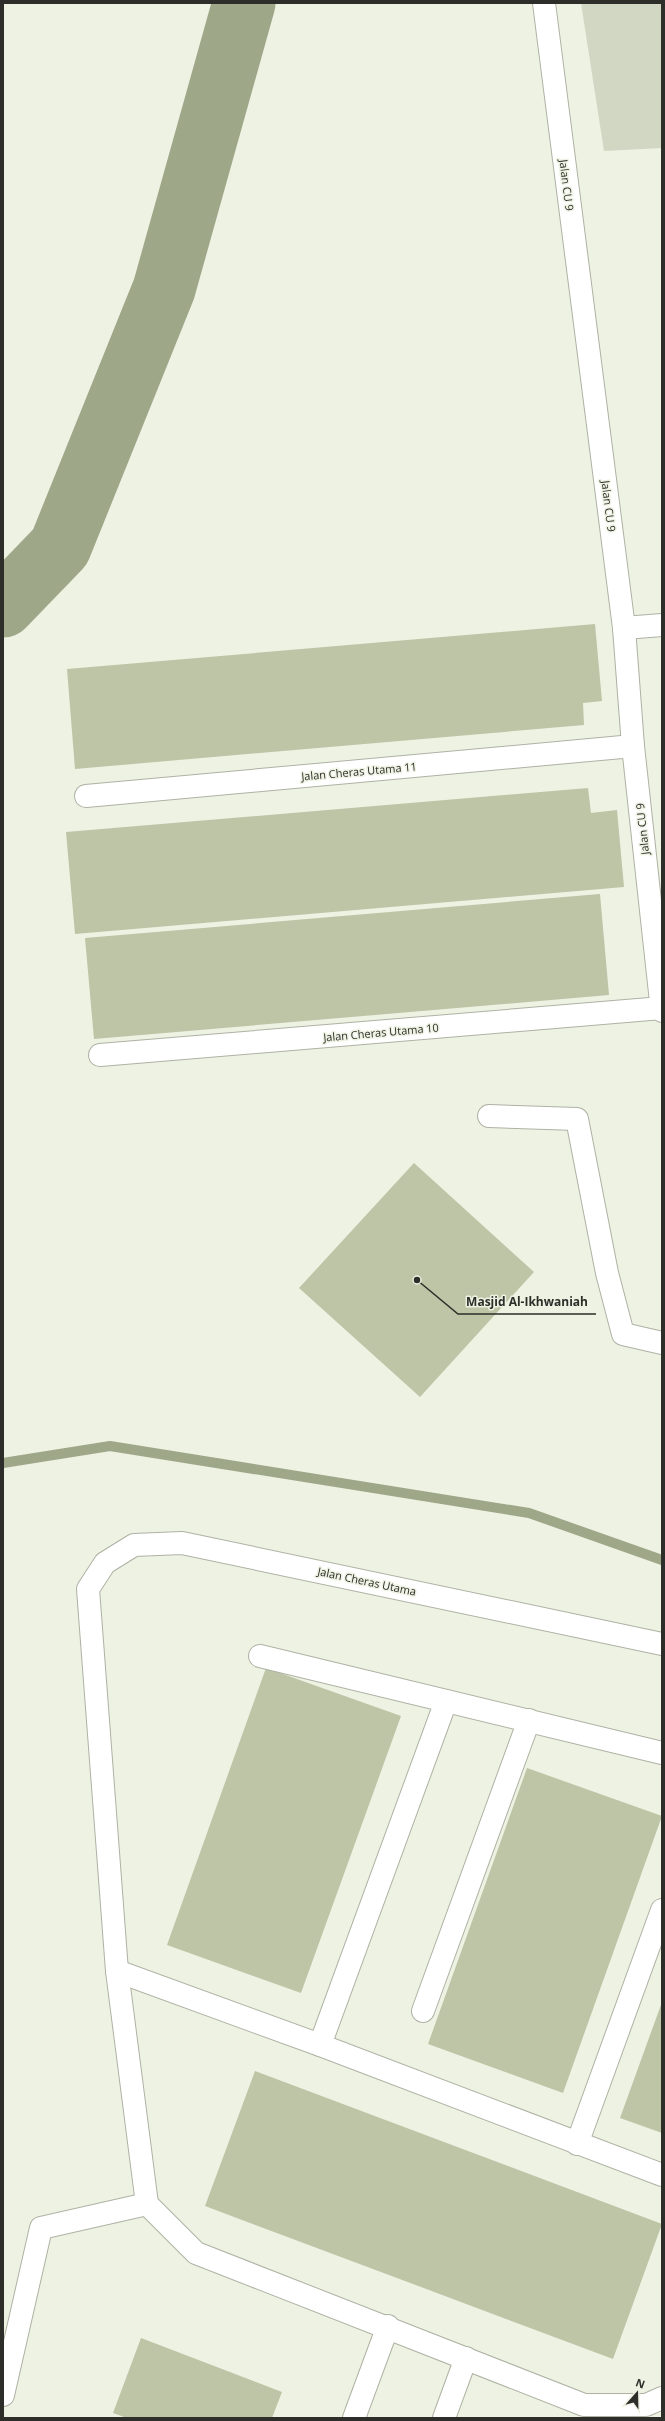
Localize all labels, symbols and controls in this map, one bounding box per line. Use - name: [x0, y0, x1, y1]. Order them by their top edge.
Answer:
- street label: Jalan CU 9: [556, 157, 578, 212]
- street label: Jalan CU 9: [598, 478, 620, 533]
- street label: Jalan Cheras Utama 11: [300, 758, 417, 784]
- street label: Jalan CU 9: [632, 803, 652, 856]
- street label: Jalan Cheras Utama 10: [322, 1019, 439, 1045]
- callout: Masjid Al-Ikhwaniah: [458, 1290, 596, 1314]
- text: Masjid Al-Ikhwaniah: [466, 1293, 588, 1310]
- street label: Jalan Cheras Utama: [315, 1563, 418, 1599]
- north arrow: [617, 2373, 657, 2413]
- text: N: [634, 2375, 647, 2392]

